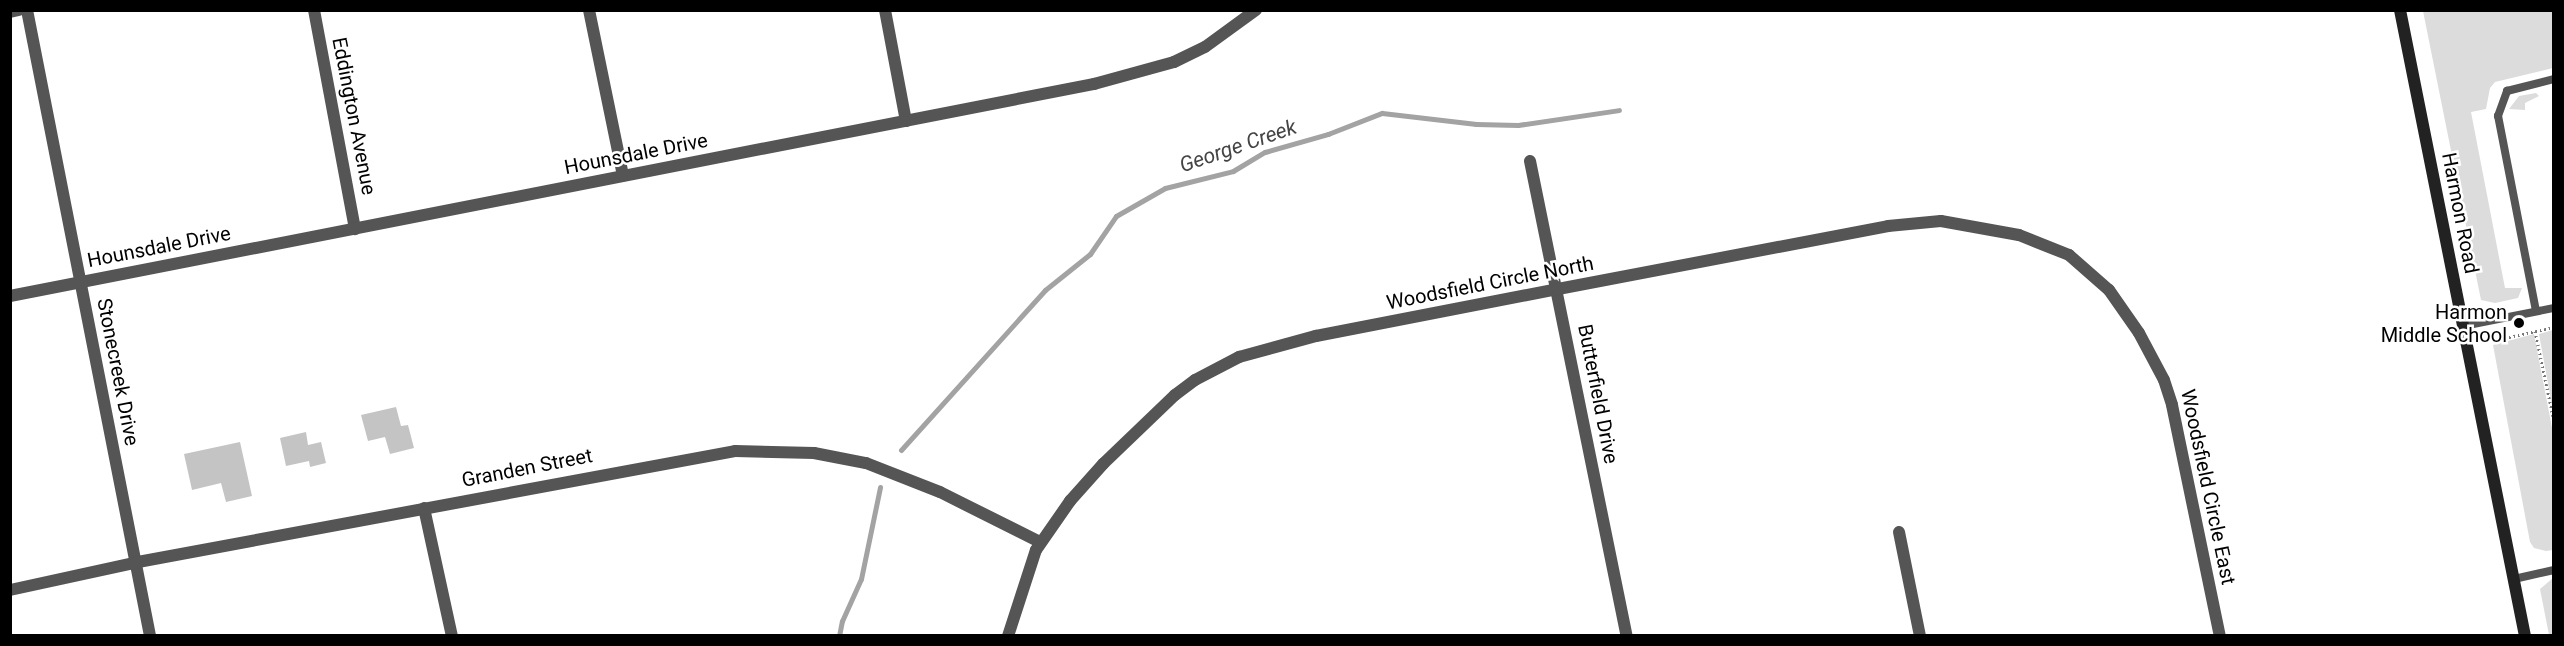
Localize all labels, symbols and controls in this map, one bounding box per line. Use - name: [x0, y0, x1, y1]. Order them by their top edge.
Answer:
- street label: Eddington Avenue: [327, 35, 381, 197]
- water label: George Creek: [1176, 114, 1300, 178]
- street label: Hounsdale Drive: [562, 128, 710, 180]
- street label: Harmon Road: [2437, 150, 2483, 276]
- street label: Hounsdale Drive: [85, 221, 233, 273]
- street label: Woodsfield Circle North: [1384, 251, 1596, 315]
- street label: Stonecreek Drive: [92, 296, 144, 448]
- place label: Harmon Middle School: [2381, 300, 2507, 347]
- marker: Harmon Middle School: [2512, 316, 2526, 330]
- street label: Butterfield Drive: [1573, 322, 1623, 466]
- street label: Woodsfield Circle East: [2176, 387, 2240, 587]
- street label: Granden Street: [460, 444, 594, 492]

